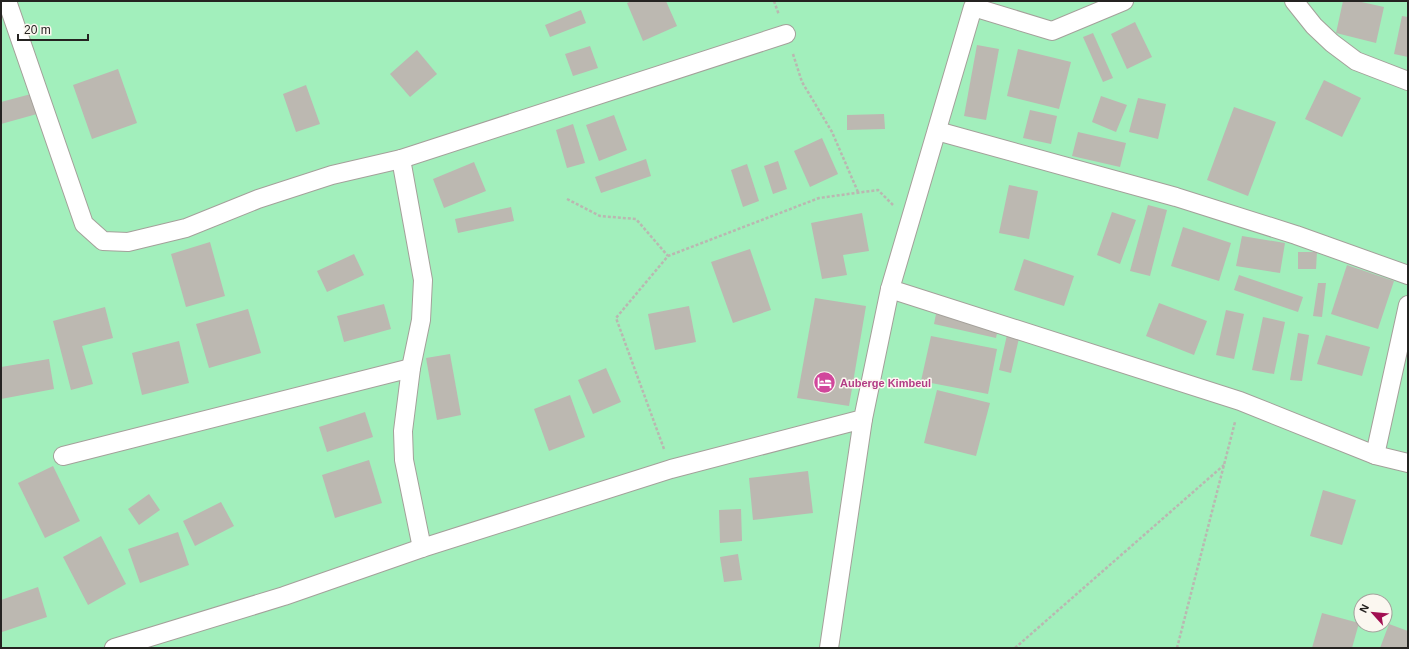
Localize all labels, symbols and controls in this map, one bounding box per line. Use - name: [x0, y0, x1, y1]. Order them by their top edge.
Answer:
- scale bar: [18, 16, 88, 42]
- text: 20 m: [24, 23, 51, 37]
- hotel icon: Auberge Kimbeul: [812, 370, 838, 396]
- place label: Auberge Kimbeul: [840, 377, 931, 389]
- north arrow: [1353, 593, 1393, 633]
- text: N: [1357, 602, 1371, 615]

